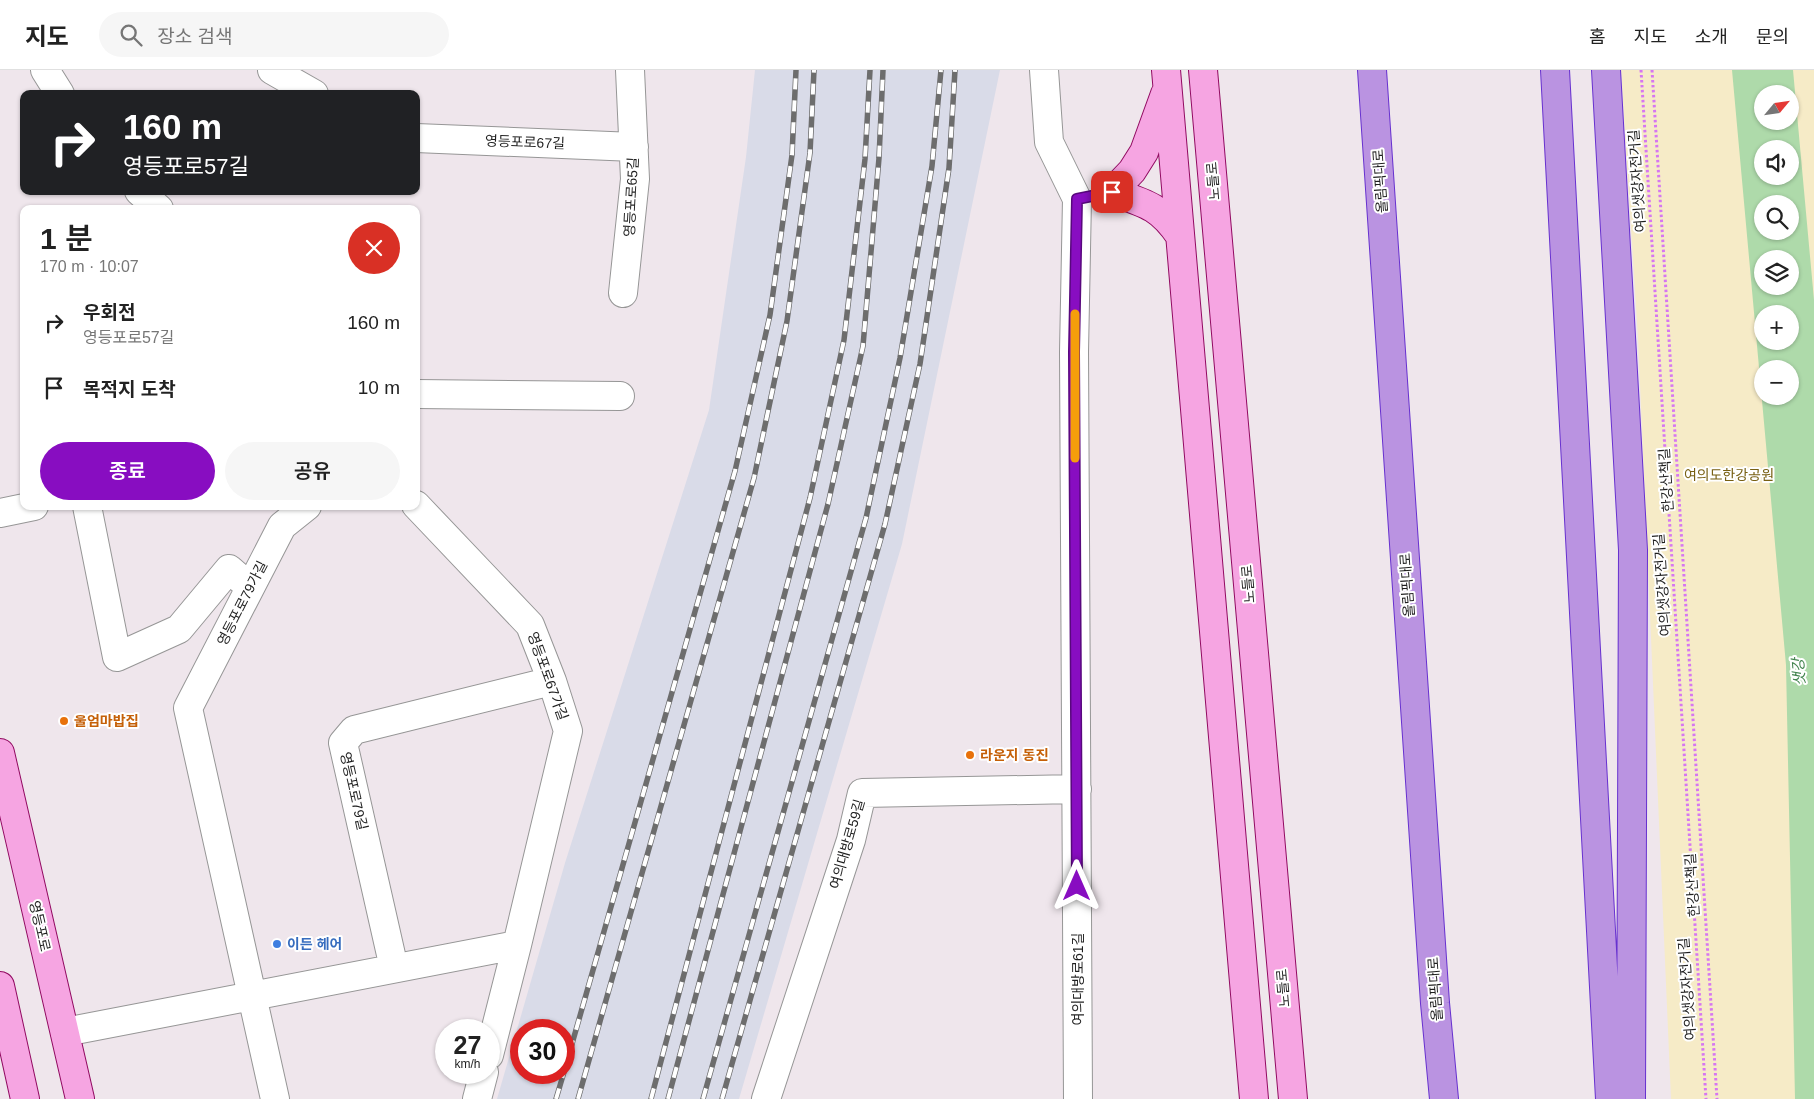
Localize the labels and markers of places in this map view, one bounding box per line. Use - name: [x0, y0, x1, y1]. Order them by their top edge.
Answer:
- pin: [1091, 171, 1133, 213]
- place label: 울엄마밥집: [74, 713, 138, 729]
- marker: 울엄마밥집: [58, 715, 70, 727]
- place label: 라운지 동진: [980, 747, 1048, 763]
- marker: 라운지 동진: [964, 749, 976, 761]
- place label: 이든 헤어: [287, 936, 342, 952]
- marker: 이든 헤어: [271, 938, 283, 950]

